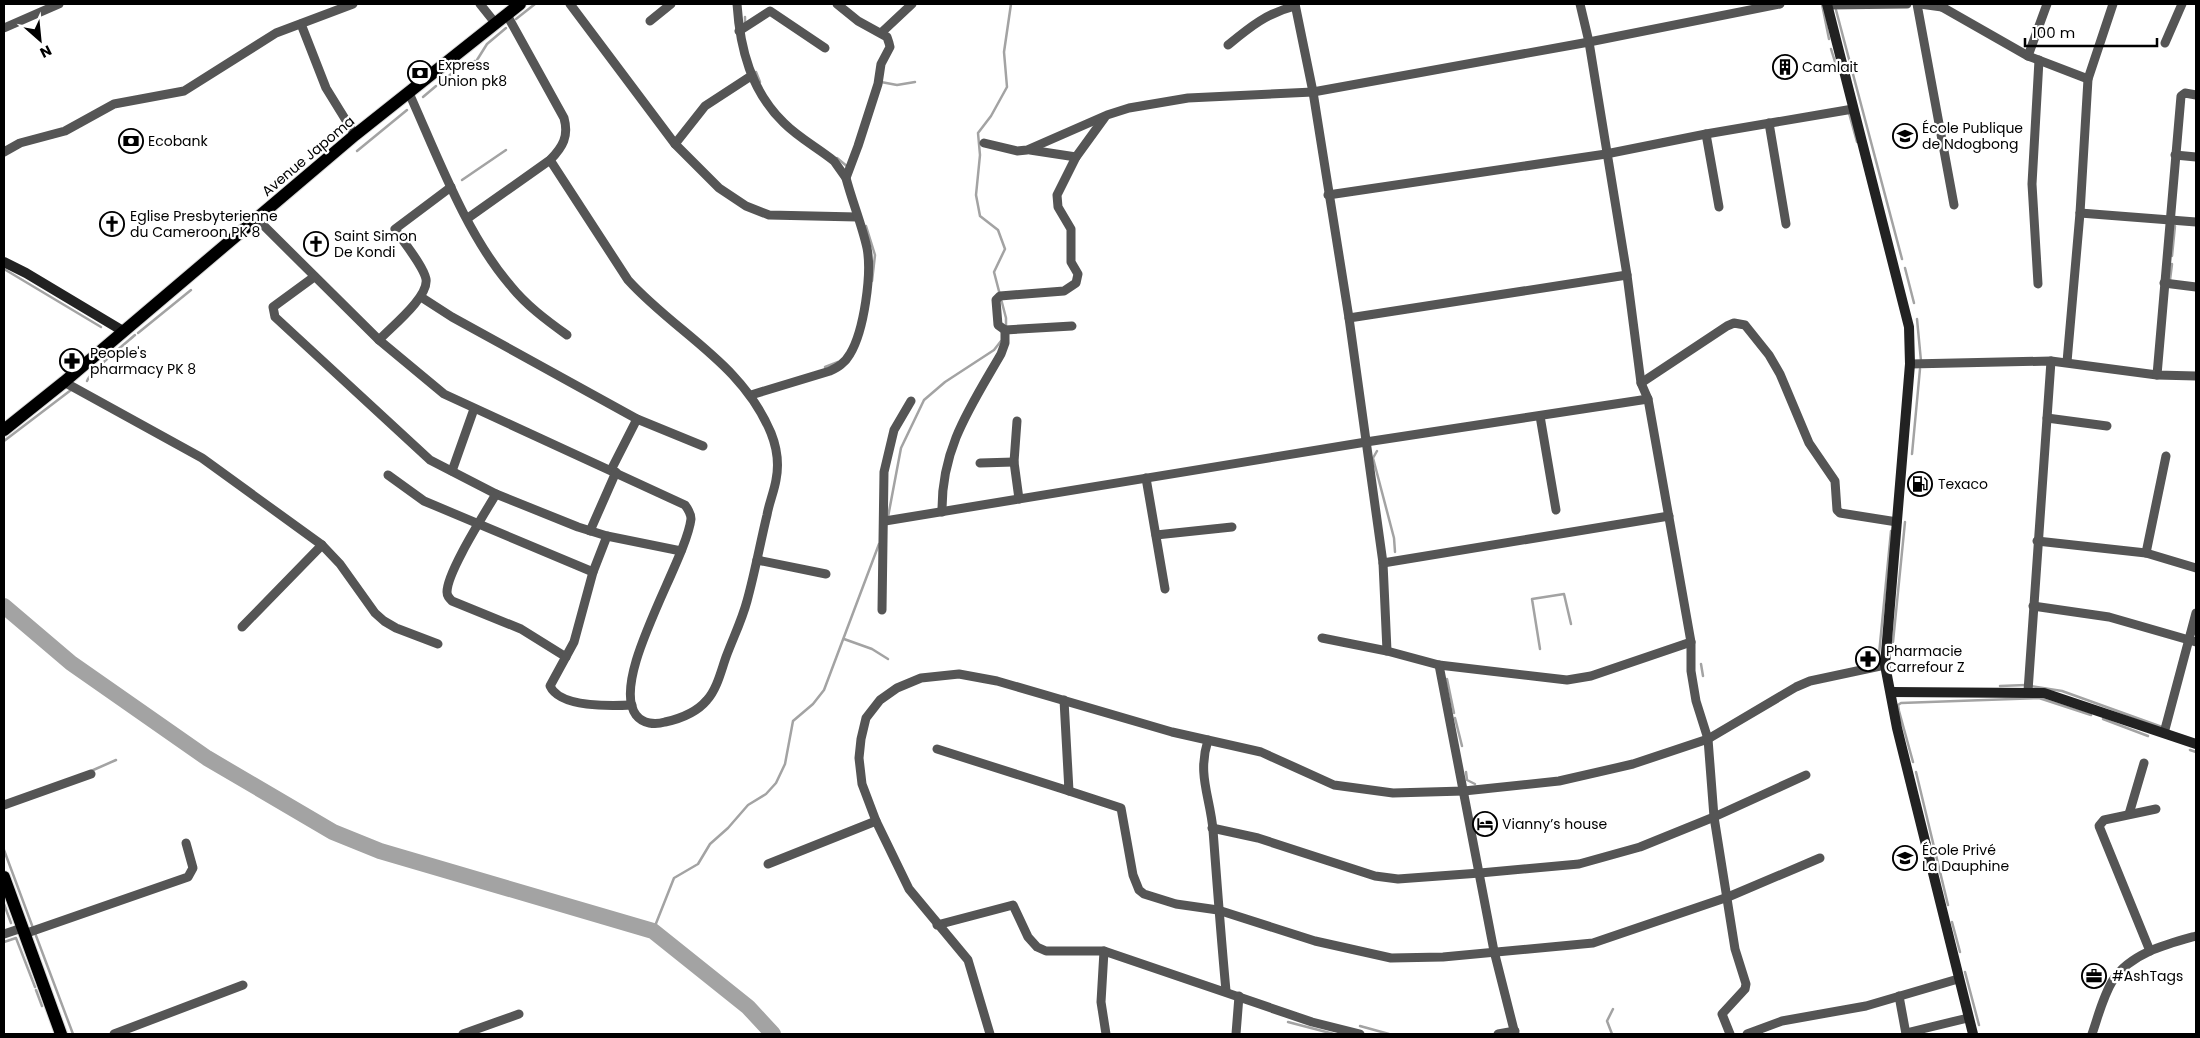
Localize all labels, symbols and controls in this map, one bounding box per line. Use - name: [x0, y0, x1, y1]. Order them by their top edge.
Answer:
- north arrow: [15, 15, 65, 65]
- scale bar: [2025, 15, 2158, 47]
- text: 100 m: [2032, 22, 2075, 43]
- text: N: [37, 40, 55, 63]
- building icon: Camlait: [1772, 54, 1798, 80]
- place label: Express Union pk8: [438, 55, 507, 91]
- place label: Camlait: [1802, 57, 1858, 77]
- bank icon: Express Union pk8: [407, 60, 433, 86]
- street label: Avenue Japoma: [257, 111, 359, 201]
- place label: École Publique de Ndogbong: [1922, 118, 2023, 154]
- school or university icon: École Publique de Ndogbong: [1892, 123, 1918, 149]
- bank icon: Ecobank: [118, 128, 144, 154]
- place label: Ecobank: [148, 131, 209, 151]
- place label: Eglise Presbyterienne du Cameroon PK 8: [130, 206, 278, 242]
- church icon: Eglise Presbyterienne du Cameroon PK 8: [99, 211, 125, 237]
- place label: Saint Simon De Kondi: [334, 226, 417, 262]
- church icon: Saint Simon De Kondi: [303, 231, 329, 257]
- place label: People's pharmacy PK 8: [90, 343, 196, 379]
- pharmacy icon: People's pharmacy PK 8: [59, 348, 85, 374]
- fuel station icon: Texaco: [1907, 471, 1933, 497]
- place label: Texaco: [1938, 474, 1988, 494]
- place label: Pharmacie Carrefour Z: [1886, 641, 1964, 677]
- pharmacy icon: Pharmacie Carrefour Z: [1855, 646, 1881, 672]
- hotel icon: Vianny’s house: [1472, 811, 1498, 837]
- place label: Vianny’s house: [1502, 814, 1607, 834]
- place label: École Privé La Dauphine: [1922, 840, 2009, 876]
- school or university icon: École Privé La Dauphine: [1892, 845, 1918, 871]
- office icon: #AshTags: [2081, 963, 2107, 989]
- place label: #AshTags: [2112, 966, 2183, 986]

